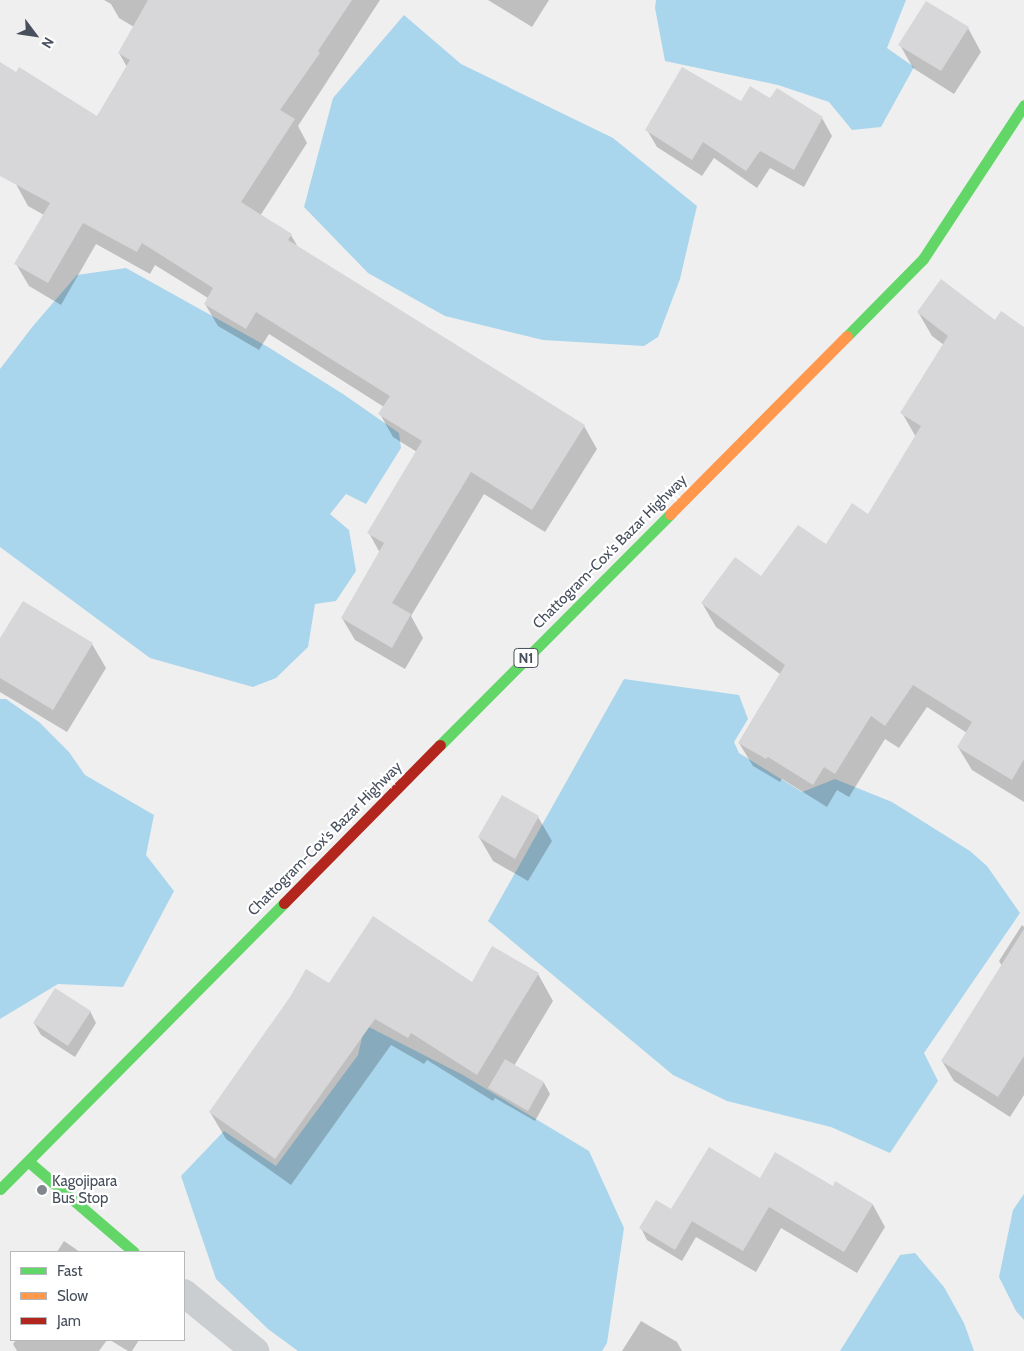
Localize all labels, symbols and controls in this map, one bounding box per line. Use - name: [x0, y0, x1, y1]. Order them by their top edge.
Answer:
- north arrow: [10, 10, 60, 60]
- text: N: [38, 34, 58, 52]
- street label: Chattogram-Cox's Bazar Highway: [529, 471, 691, 633]
- road number: N1: [512, 646, 540, 670]
- street label: Chattogram-Cox's Bazar Highway: [244, 758, 406, 920]
- place label: Kagojipara Bus Stop: [52, 1172, 117, 1207]
- marker: Kagojipara Bus Stop: [36, 1184, 48, 1196]
- legend: [10, 1251, 185, 1341]
- text: Fast: [57, 1262, 82, 1280]
- text: Slow: [57, 1287, 88, 1305]
- text: Jam: [57, 1312, 81, 1330]

